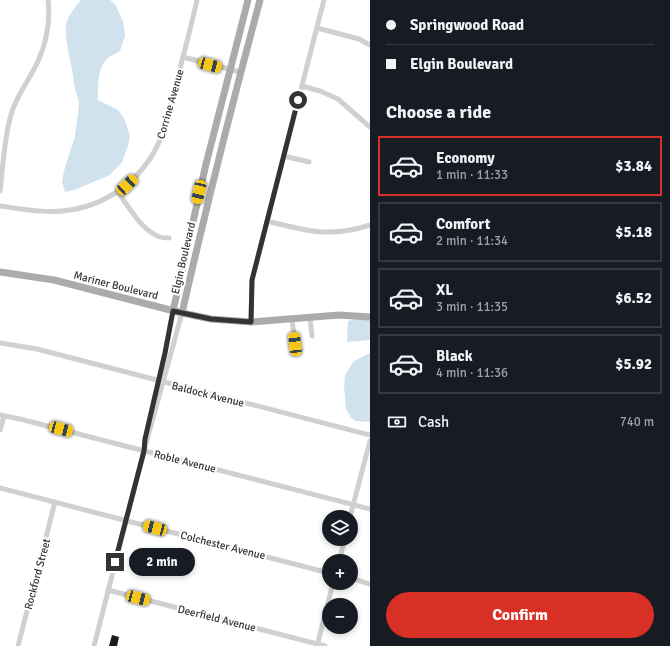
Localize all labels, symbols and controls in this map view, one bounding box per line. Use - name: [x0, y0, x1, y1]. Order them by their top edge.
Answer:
- text: Springwood Road: [410, 16, 524, 34]
- text: Elgin Boulevard: [410, 55, 513, 73]
- car: [197, 56, 223, 74]
- street label: Corrine Avenue: [154, 68, 187, 140]
- route start: [289, 91, 307, 109]
- text: Choose a ride: [386, 101, 491, 123]
- icon: car: [388, 148, 424, 184]
- text: Economy: [436, 149, 495, 167]
- text: $3.84: [615, 157, 652, 175]
- text: 1 min · 11:33: [436, 167, 508, 183]
- car: [114, 172, 140, 198]
- car: [190, 179, 208, 205]
- icon: car: [388, 214, 424, 250]
- text: Comfort: [436, 215, 490, 233]
- street label: Elgin Boulevard: [169, 221, 198, 296]
- text: $5.18: [615, 223, 652, 241]
- text: 2 min · 11:34: [436, 233, 508, 249]
- street label: Mariner Boulevard: [72, 269, 160, 302]
- icon: car: [388, 280, 424, 316]
- text: XL: [436, 281, 453, 299]
- text: $6.52: [615, 289, 652, 307]
- text: 3 min · 11:35: [436, 299, 508, 315]
- car: [288, 331, 302, 357]
- icon: car: [388, 346, 424, 382]
- text: Black: [436, 347, 473, 365]
- text: $5.92: [615, 355, 652, 373]
- text: 4 min · 11:36: [436, 365, 508, 381]
- street label: Baldock Avenue: [170, 379, 246, 410]
- icon: cash: [386, 411, 408, 433]
- text: Cash: [418, 413, 449, 431]
- text: 740 m: [620, 414, 654, 430]
- car: [48, 420, 74, 438]
- street label: Roble Avenue: [153, 448, 217, 475]
- map controls: [322, 510, 358, 634]
- button: layers: [322, 510, 358, 546]
- car: [142, 519, 168, 537]
- street label: Colchester Avenue: [179, 529, 267, 562]
- street label: Rockford Street: [22, 537, 53, 611]
- callout: 2 min: [129, 548, 195, 576]
- route end: [106, 553, 124, 571]
- text: 2 min: [146, 554, 178, 570]
- button: +: [322, 554, 358, 590]
- car: [125, 589, 151, 607]
- button: Confirm: [386, 592, 654, 638]
- button: −: [322, 598, 358, 634]
- street label: Deerfield Avenue: [176, 602, 257, 634]

